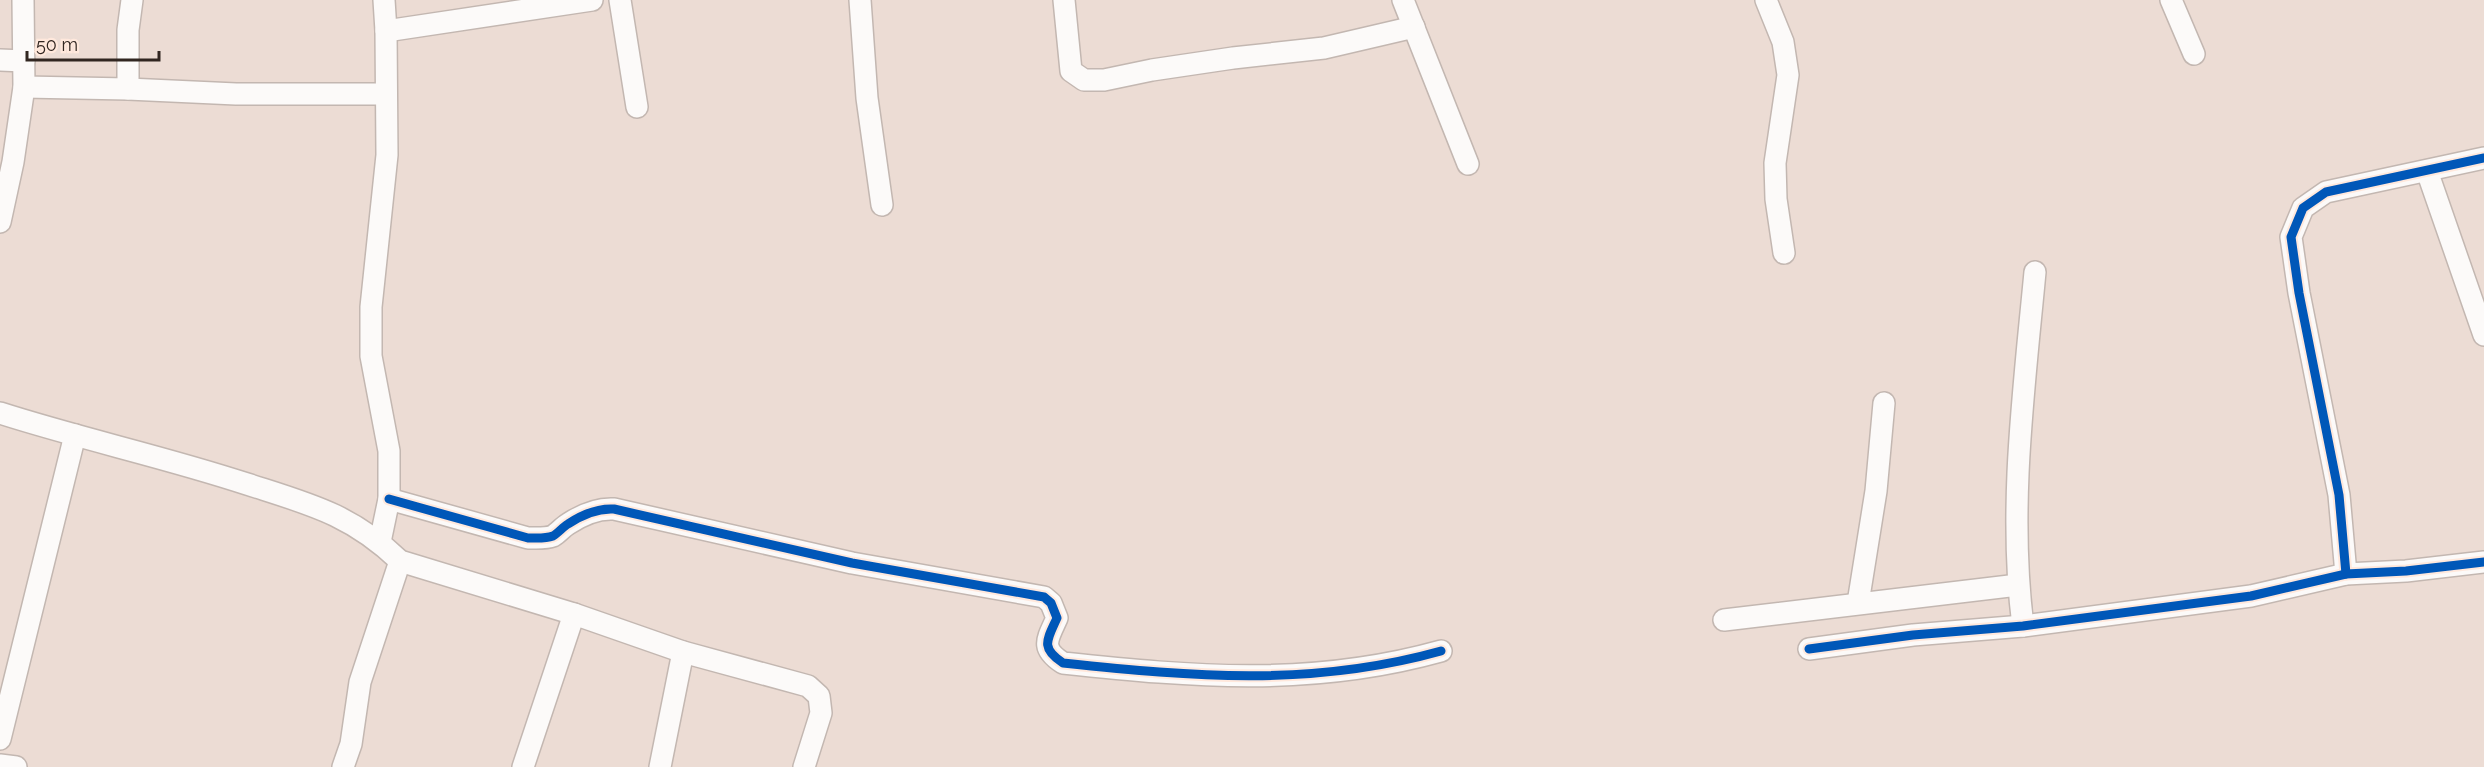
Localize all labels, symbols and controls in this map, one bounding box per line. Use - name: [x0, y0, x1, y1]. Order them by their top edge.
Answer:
- scale bar: [27, 24, 159, 62]
- text: 50 m: [36, 34, 78, 55]

